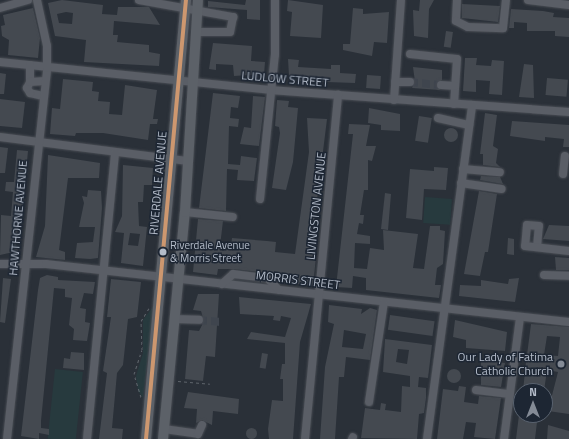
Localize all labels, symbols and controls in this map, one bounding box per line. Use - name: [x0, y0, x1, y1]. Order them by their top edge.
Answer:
- street label: LUDLOW STREET: [241, 68, 329, 90]
- street label: RIVERDALE AVENUE: [146, 131, 170, 235]
- street label: LIVINGSTON AVENUE: [303, 151, 329, 261]
- street label: HAWTHORNE AVENUE: [6, 160, 30, 276]
- place label: Riverdale Avenue & Morris Street: [170, 239, 250, 265]
- marker: Riverdale Avenue & Morris Street: [158, 247, 168, 257]
- street label: MORRIS STREET: [255, 268, 341, 292]
- place label: Our Lady of Fatima Catholic Church: [458, 350, 553, 378]
- marker: Our Lady of Fatima Catholic Church: [556, 359, 566, 369]
- north arrow: [513, 383, 553, 423]
- text: N: [529, 384, 537, 400]

